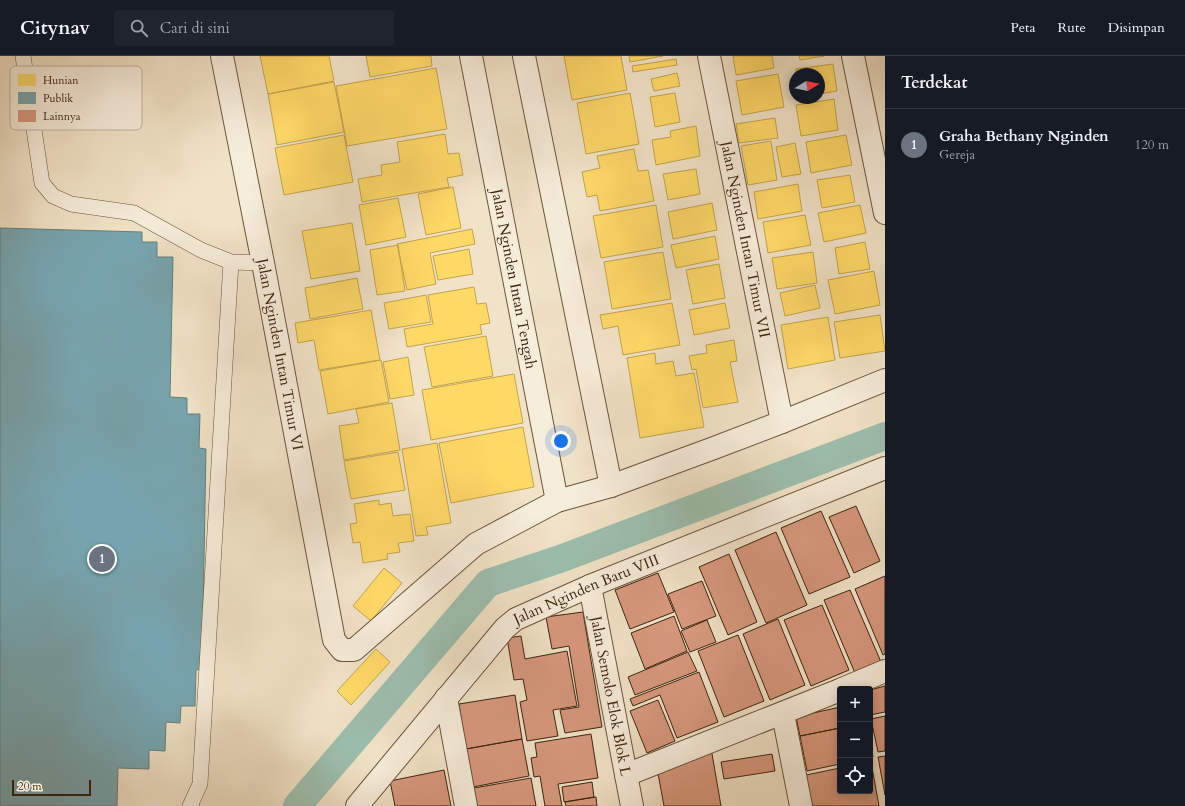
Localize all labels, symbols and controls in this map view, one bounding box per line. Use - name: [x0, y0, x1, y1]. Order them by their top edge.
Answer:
- search box: [114, 10, 394, 46]
- text: Citynav: [20, 15, 90, 41]
- icon: search: [128, 17, 150, 39]
- text: Cari di sini: [160, 18, 230, 38]
- text: Peta: [1010, 18, 1036, 37]
- text: Rute: [1058, 18, 1086, 37]
- text: Disimpan: [1108, 18, 1165, 37]
- legend: [10, 66, 142, 130]
- north arrow: [789, 68, 825, 104]
- text: Terdekat: [901, 71, 967, 94]
- text: Hunian: [43, 73, 79, 88]
- text: Publik: [43, 91, 73, 106]
- text: Lainnya: [43, 109, 81, 124]
- text: Graha Bethany Nginden: [939, 126, 1109, 146]
- text: 1: [911, 136, 917, 154]
- text: 120 m: [1135, 136, 1169, 154]
- street label: Jalan Nginden Intan Timur VII: [716, 137, 775, 339]
- text: Gereja: [939, 146, 975, 164]
- street label: Jalan Nginden Intan Tengah: [487, 185, 541, 371]
- street label: Jalan Nginden Intan Timur VI: [252, 255, 308, 452]
- your location: [551, 431, 571, 451]
- pin: 1: [89, 544, 115, 574]
- street label: Jalan Nginden Baru VIII: [508, 549, 662, 630]
- street label: Jalan Semolo Elok Blok L: [586, 613, 636, 778]
- map controls: [837, 686, 873, 794]
- button: +: [837, 686, 873, 722]
- button: −: [837, 722, 873, 758]
- button: locate: [837, 758, 873, 794]
- scale bar: [12, 778, 91, 797]
- text: 20 m: [18, 779, 42, 794]

